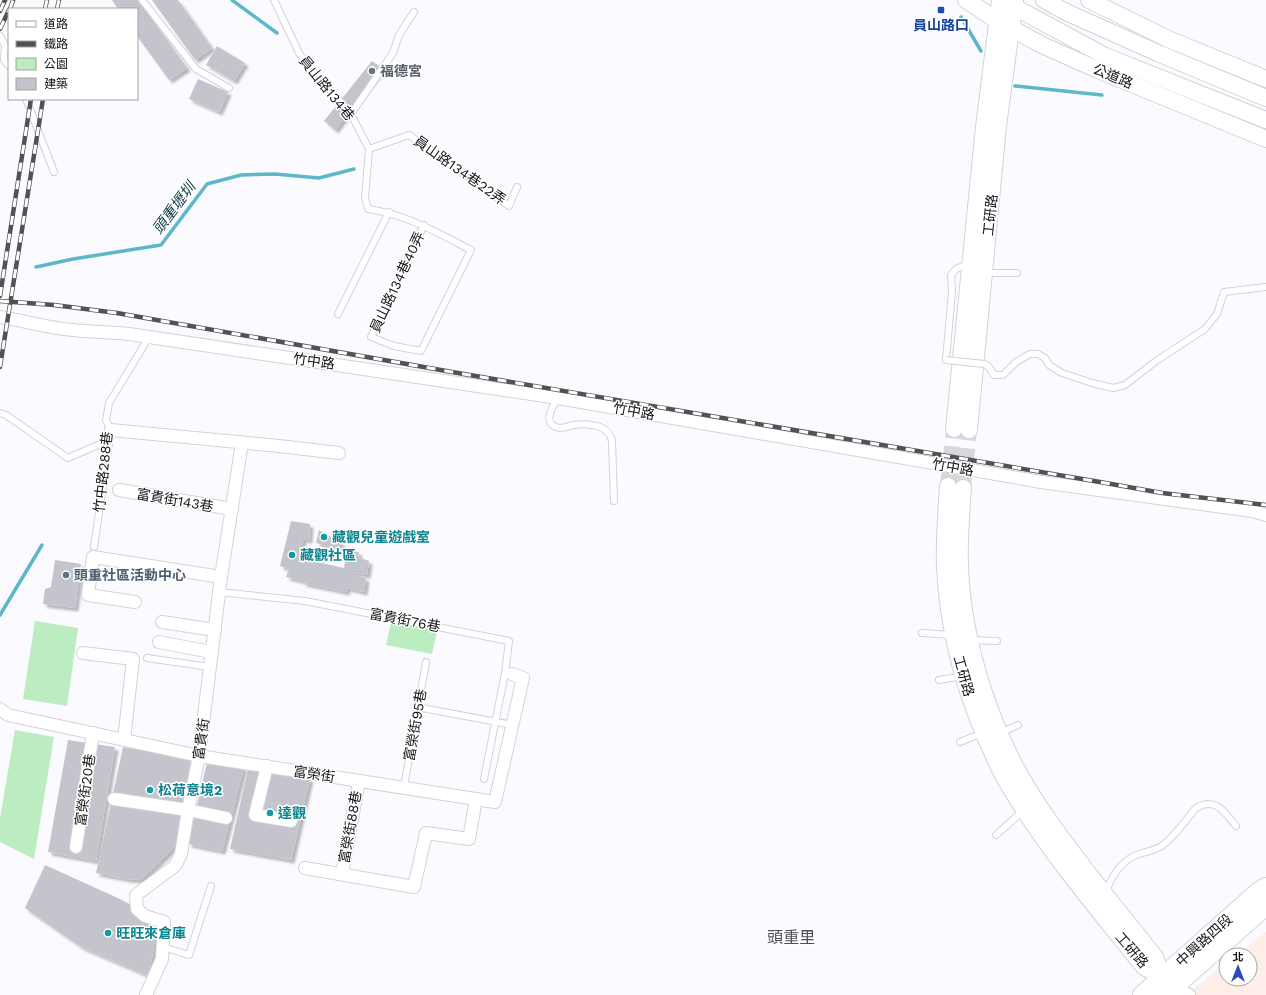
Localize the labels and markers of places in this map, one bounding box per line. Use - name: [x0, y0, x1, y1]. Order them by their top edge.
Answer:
- marker: 員山路口: [936, 5, 946, 15]
- place label: 員山路口: [913, 17, 969, 33]
- place label: 福德宮: [380, 63, 422, 79]
- marker: 福德宮: [367, 66, 377, 76]
- place label: 藏觀兒童遊戲室: [332, 529, 430, 545]
- marker: 藏觀兒童遊戲室: [319, 532, 329, 542]
- place label: 藏觀社區: [300, 547, 356, 563]
- marker: 藏觀社區: [287, 550, 297, 560]
- place label: 頭重社區活動中心: [74, 567, 186, 583]
- marker: 頭重社區活動中心: [61, 570, 71, 580]
- place label: 松荷意境2: [158, 782, 222, 798]
- marker: 松荷意境2: [145, 785, 155, 795]
- place label: 達觀: [278, 805, 306, 821]
- marker: 達觀: [265, 808, 275, 818]
- place label: 旺旺來倉庫: [116, 925, 186, 941]
- marker: 旺旺來倉庫: [103, 928, 113, 938]

